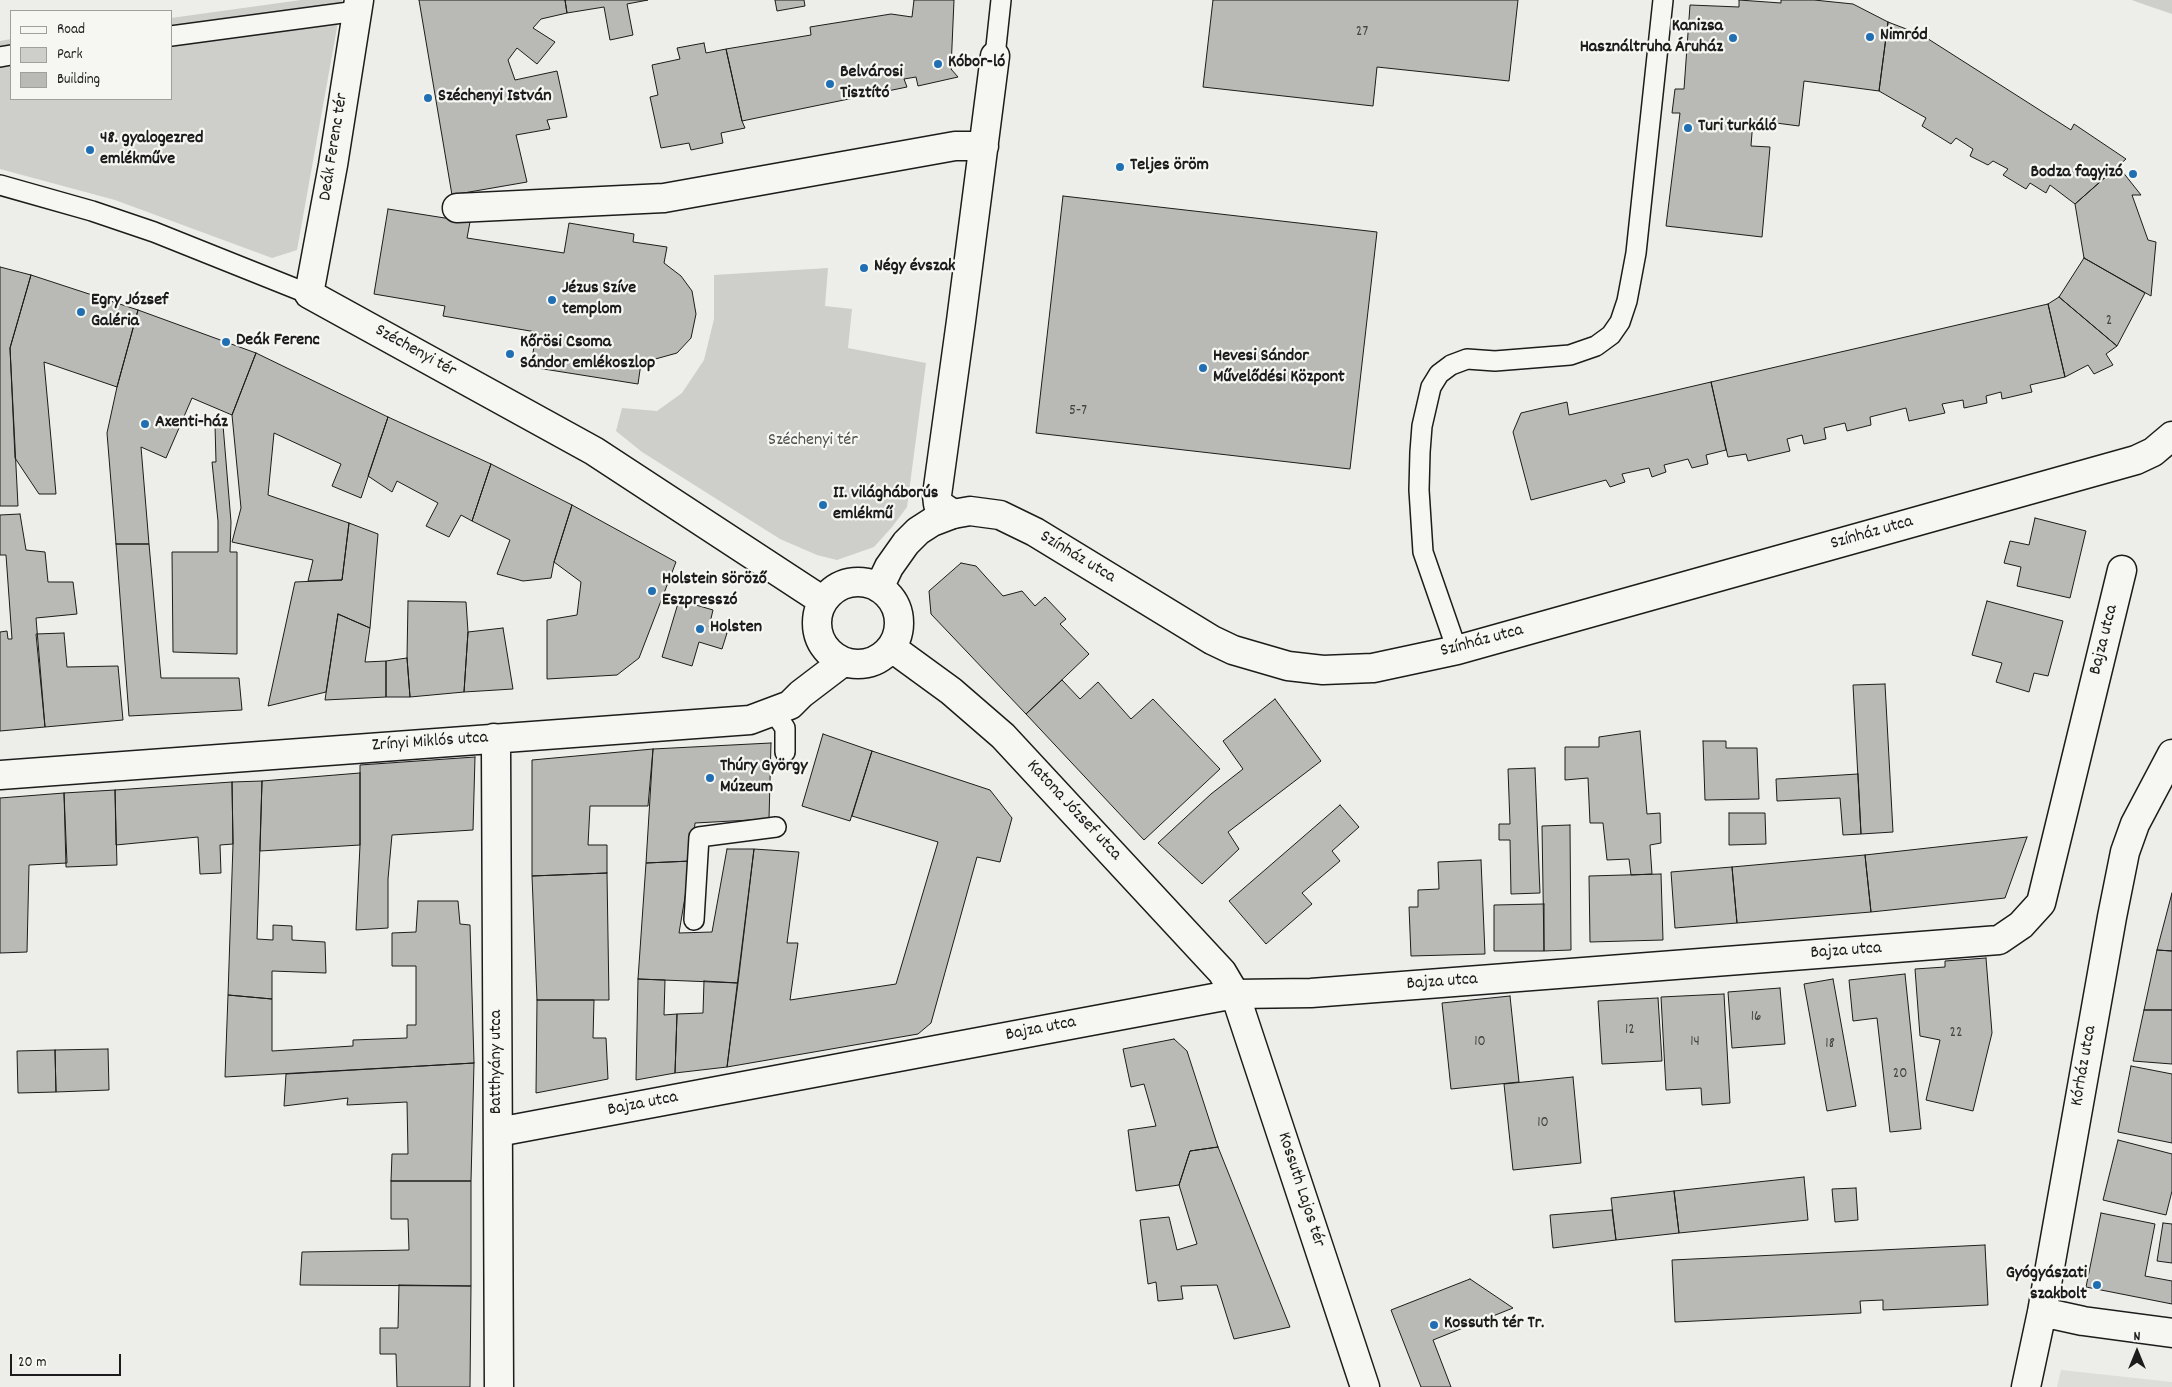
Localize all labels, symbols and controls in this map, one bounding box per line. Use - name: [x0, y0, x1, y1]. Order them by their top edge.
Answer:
- legend: [10, 10, 172, 100]
- place label: Kanizsa Használtruha Áruház: [1580, 17, 1723, 59]
- text: Road: [57, 19, 85, 41]
- house number: 27: [1356, 24, 1368, 42]
- place label: Nimród: [1880, 26, 1928, 48]
- marker: Nimród: [1864, 31, 1876, 43]
- marker: Kanizsa Használtruha Áruház: [1727, 32, 1739, 44]
- text: Park: [57, 44, 83, 66]
- place label: Kóbor-ló: [948, 53, 1005, 75]
- marker: Kóbor-ló: [932, 58, 944, 70]
- place label: Belvárosi Tisztító: [840, 63, 903, 106]
- text: Building: [57, 69, 100, 91]
- marker: Belvárosi Tisztító: [824, 78, 836, 90]
- place label: Széchenyi István: [438, 87, 552, 109]
- street label: Deák Ferenc tér: [316, 91, 354, 203]
- marker: Széchenyi István: [422, 92, 434, 104]
- place label: Turi turkáló: [1698, 117, 1777, 139]
- marker: Turi turkáló: [1682, 122, 1694, 134]
- place label: 48. gyalogezred emlékműve: [100, 129, 203, 172]
- marker: 48. gyalogezred emlékműve: [84, 144, 96, 156]
- place label: Teljes öröm: [1130, 156, 1209, 178]
- marker: Teljes öröm: [1114, 161, 1126, 173]
- place label: Bodza fagyizó: [2031, 163, 2123, 185]
- marker: Bodza fagyizó: [2127, 168, 2139, 180]
- place label: Négy évszak: [874, 257, 955, 279]
- marker: Négy évszak: [858, 262, 870, 274]
- place label: Jézus Szíve templom: [562, 279, 636, 322]
- place label: Egry József Galéria: [91, 291, 168, 334]
- marker: Jézus Szíve templom: [546, 294, 558, 306]
- marker: Egry József Galéria: [75, 306, 87, 318]
- house number: 2: [2106, 313, 2112, 331]
- street label: Széchenyi tér: [370, 321, 460, 383]
- place label: Deák Ferenc: [236, 331, 320, 353]
- place label: Kőrösi Csoma Sándor emlékoszlop: [520, 333, 655, 376]
- marker: Deák Ferenc: [220, 336, 232, 348]
- place label: Hevesi Sándor Művelődési Központ: [1213, 347, 1345, 389]
- marker: Kőrösi Csoma Sándor emlékoszlop: [504, 348, 516, 360]
- marker: Hevesi Sándor Művelődési Központ: [1197, 362, 1209, 374]
- house number: 5-7: [1069, 403, 1087, 421]
- place label: Axenti-ház: [155, 413, 228, 435]
- marker: Axenti-ház: [139, 418, 151, 430]
- park label: Széchenyi tér: [768, 431, 858, 453]
- place label: II. világháborús emlékmű: [833, 484, 938, 526]
- marker: II. világháborús emlékmű: [817, 499, 829, 511]
- street label: Színház utca: [1828, 512, 1916, 556]
- street label: Színház utca: [1035, 527, 1119, 589]
- place label: Holstein Söröző Eszpresszó: [662, 570, 767, 612]
- marker: Holstein Söröző Eszpresszó: [646, 585, 658, 597]
- street label: Bajza utca: [2086, 603, 2124, 677]
- place label: Holsten: [710, 618, 762, 640]
- street label: Színház utca: [1438, 621, 1526, 663]
- marker: Holsten: [694, 623, 706, 635]
- street label: Zrínyi Miklós utca: [371, 728, 489, 758]
- street label: Katona József utca: [1021, 756, 1125, 866]
- place label: Thúry György Múzeum: [720, 757, 808, 800]
- marker: Thúry György Múzeum: [704, 772, 716, 784]
- street label: Bajza utca: [1810, 939, 1882, 965]
- street label: Bajza utca: [1406, 970, 1478, 996]
- house number: 16: [1751, 1009, 1761, 1027]
- street label: Batthyány utca: [487, 1010, 509, 1114]
- street label: Bajza utca: [1004, 1013, 1078, 1047]
- house number: 12: [1625, 1022, 1635, 1040]
- street label: Kórház utca: [2067, 1024, 2103, 1108]
- house number: 22: [1949, 1025, 1963, 1043]
- house number: 10: [1474, 1034, 1486, 1052]
- house number: 14: [1690, 1034, 1700, 1052]
- house number: 18: [1825, 1036, 1835, 1054]
- house number: 20: [1893, 1066, 1907, 1084]
- street label: Bajza utca: [606, 1088, 680, 1122]
- house number: 10: [1537, 1115, 1549, 1133]
- street label: Kossuth Lajos tér: [1271, 1130, 1329, 1250]
- place label: Gyógyászati szakbolt: [2006, 1264, 2087, 1306]
- marker: Gyógyászati szakbolt: [2091, 1279, 2103, 1291]
- place label: Kossuth tér Tr.: [1444, 1314, 1544, 1336]
- marker: Kossuth tér Tr.: [1428, 1319, 1440, 1331]
- north arrow: [2112, 1327, 2162, 1377]
- text: N: [2134, 1327, 2140, 1347]
- scale bar: [12, 1344, 124, 1376]
- text: 20 m: [18, 1352, 46, 1374]

